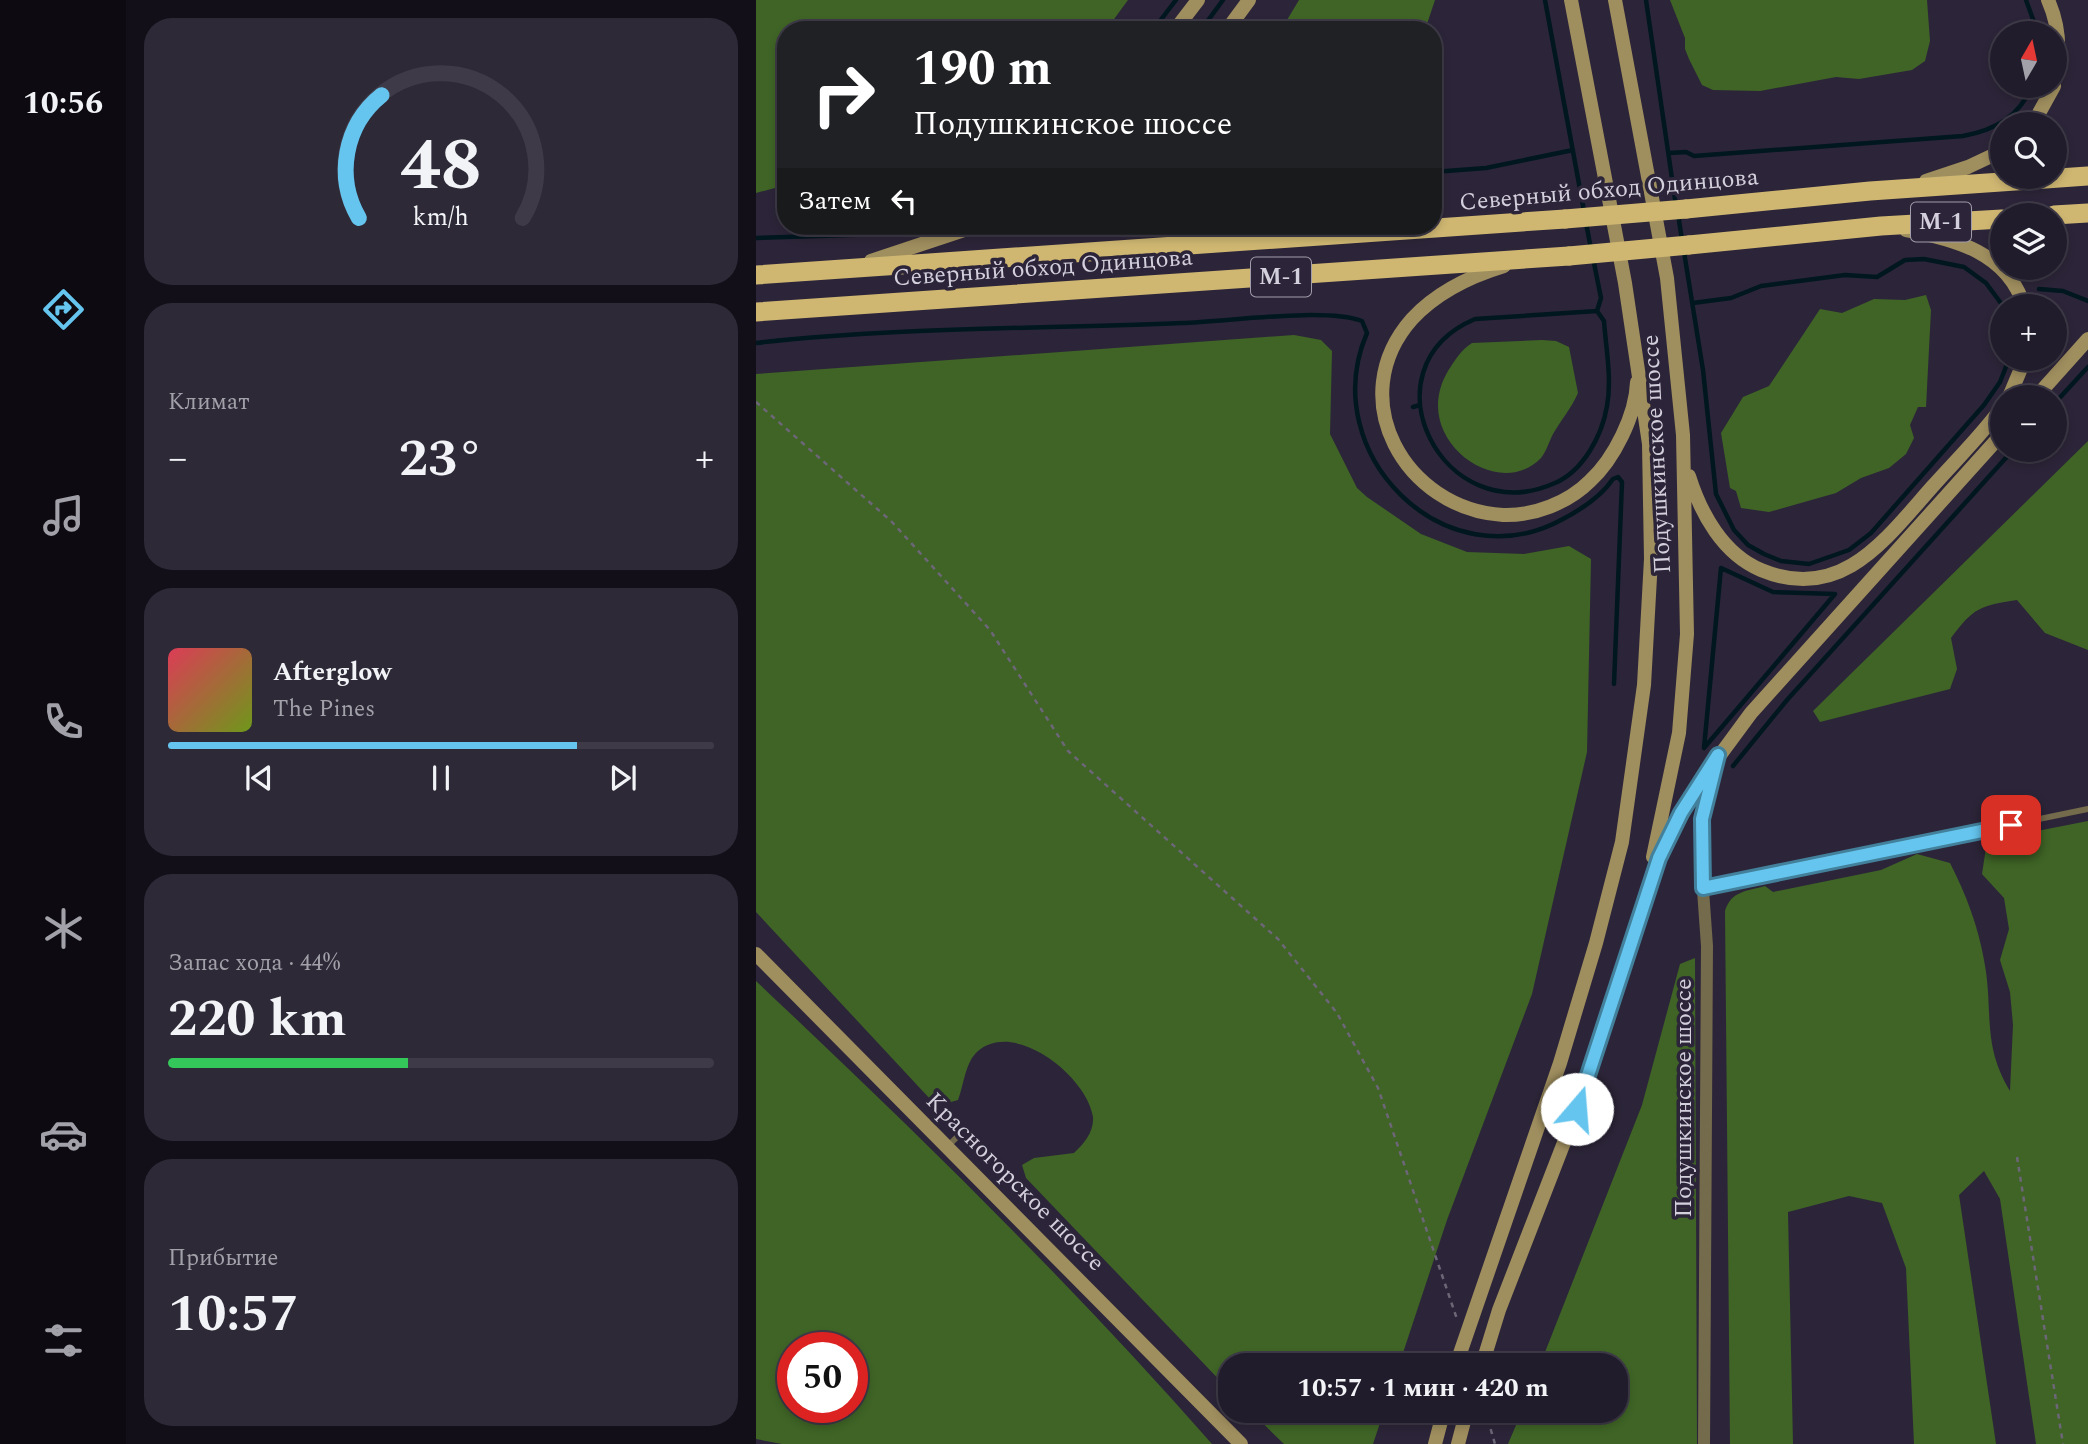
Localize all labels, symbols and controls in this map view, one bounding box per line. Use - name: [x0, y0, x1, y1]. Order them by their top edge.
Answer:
- north arrow: [1990, 21, 2067, 98]
- map controls: [1990, 21, 2067, 462]
- text: 190 m: [913, 32, 1052, 107]
- icon: right: [798, 49, 889, 140]
- text: 10:56: [23, 79, 103, 128]
- text: Подушкинское шоссе: [913, 100, 1232, 149]
- text: 48: [400, 111, 482, 222]
- button: search: [1990, 112, 2067, 189]
- street label: Северный обход Одинцова: [1458, 159, 1760, 221]
- text: Затем: [798, 181, 871, 221]
- icon: left: [885, 182, 923, 220]
- text: km/h: [413, 198, 469, 236]
- road number: М-1: [1911, 202, 1971, 242]
- button: layers: [1990, 203, 2067, 280]
- street label: Северный обход Одинцова: [892, 240, 1194, 296]
- road number: М-1: [1251, 258, 1311, 296]
- icon: directions: [39, 285, 88, 334]
- button: +: [1990, 294, 2067, 371]
- street label: Подушкинское шоссе: [1633, 334, 1681, 574]
- text: Климат: [168, 385, 250, 420]
- button: −: [1990, 385, 2067, 462]
- text: 23°: [399, 420, 483, 499]
- text: −: [168, 430, 187, 488]
- text: +: [695, 430, 714, 488]
- icon: music: [39, 491, 88, 540]
- text: Afterglow: [273, 652, 392, 692]
- text: The Pines: [273, 692, 375, 727]
- icon: phone: [39, 697, 88, 746]
- icon: previous: [240, 759, 278, 797]
- icon: pause: [422, 759, 460, 797]
- icon: next: [604, 759, 642, 797]
- pin: [1981, 795, 2041, 855]
- icon: arrive: [1992, 806, 2030, 844]
- icon: climate: [39, 904, 88, 953]
- text: Запас хода · 44%: [168, 946, 340, 981]
- street label: Подушкинское шоссе: [1666, 978, 1702, 1218]
- text: 220 km: [168, 980, 347, 1059]
- position arrow: [1540, 1072, 1614, 1146]
- street label: Красногорское шоссе: [917, 1084, 1113, 1280]
- icon: car: [39, 1110, 88, 1159]
- text: Прибытие: [168, 1241, 279, 1276]
- text: 10:57: [168, 1275, 299, 1354]
- icon: filters: [39, 1316, 88, 1365]
- speed limit sign: 50: [777, 1332, 868, 1423]
- text: 10:57 · 1 мин · 420 m: [1297, 1368, 1549, 1408]

